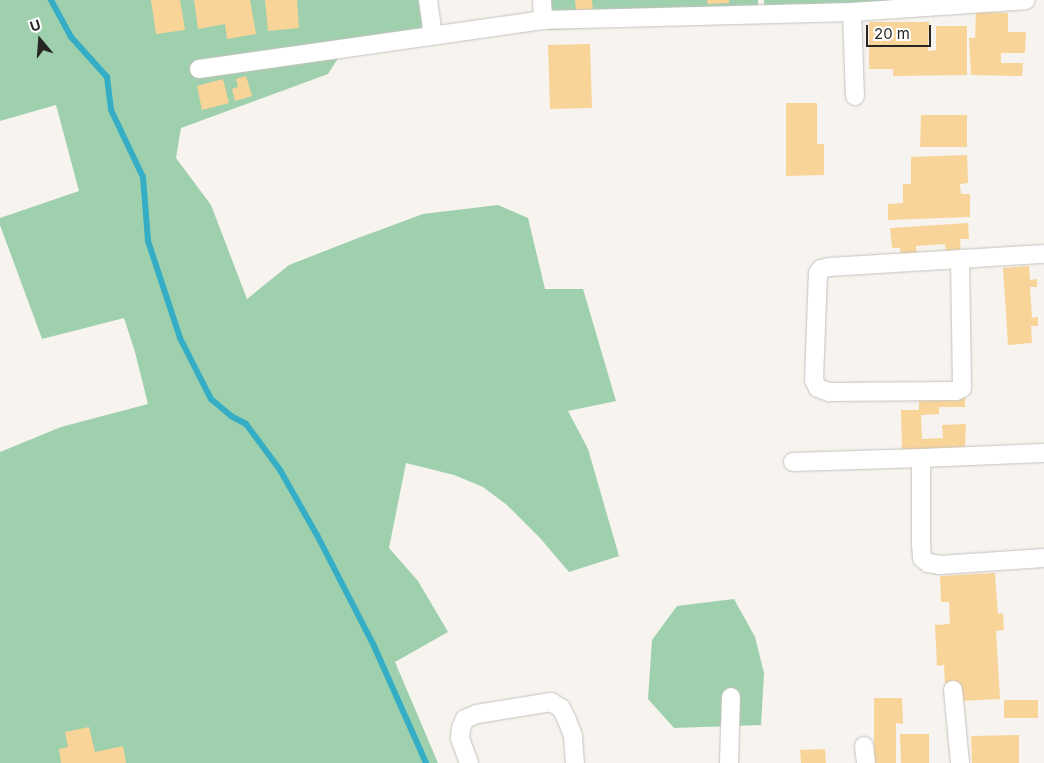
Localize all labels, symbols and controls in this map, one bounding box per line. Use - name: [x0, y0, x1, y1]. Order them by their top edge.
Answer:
- north arrow: [15, 15, 65, 65]
- scale bar: [869, 15, 934, 47]
- text: U: [28, 16, 43, 35]
- text: 20 m: [874, 24, 910, 43]

